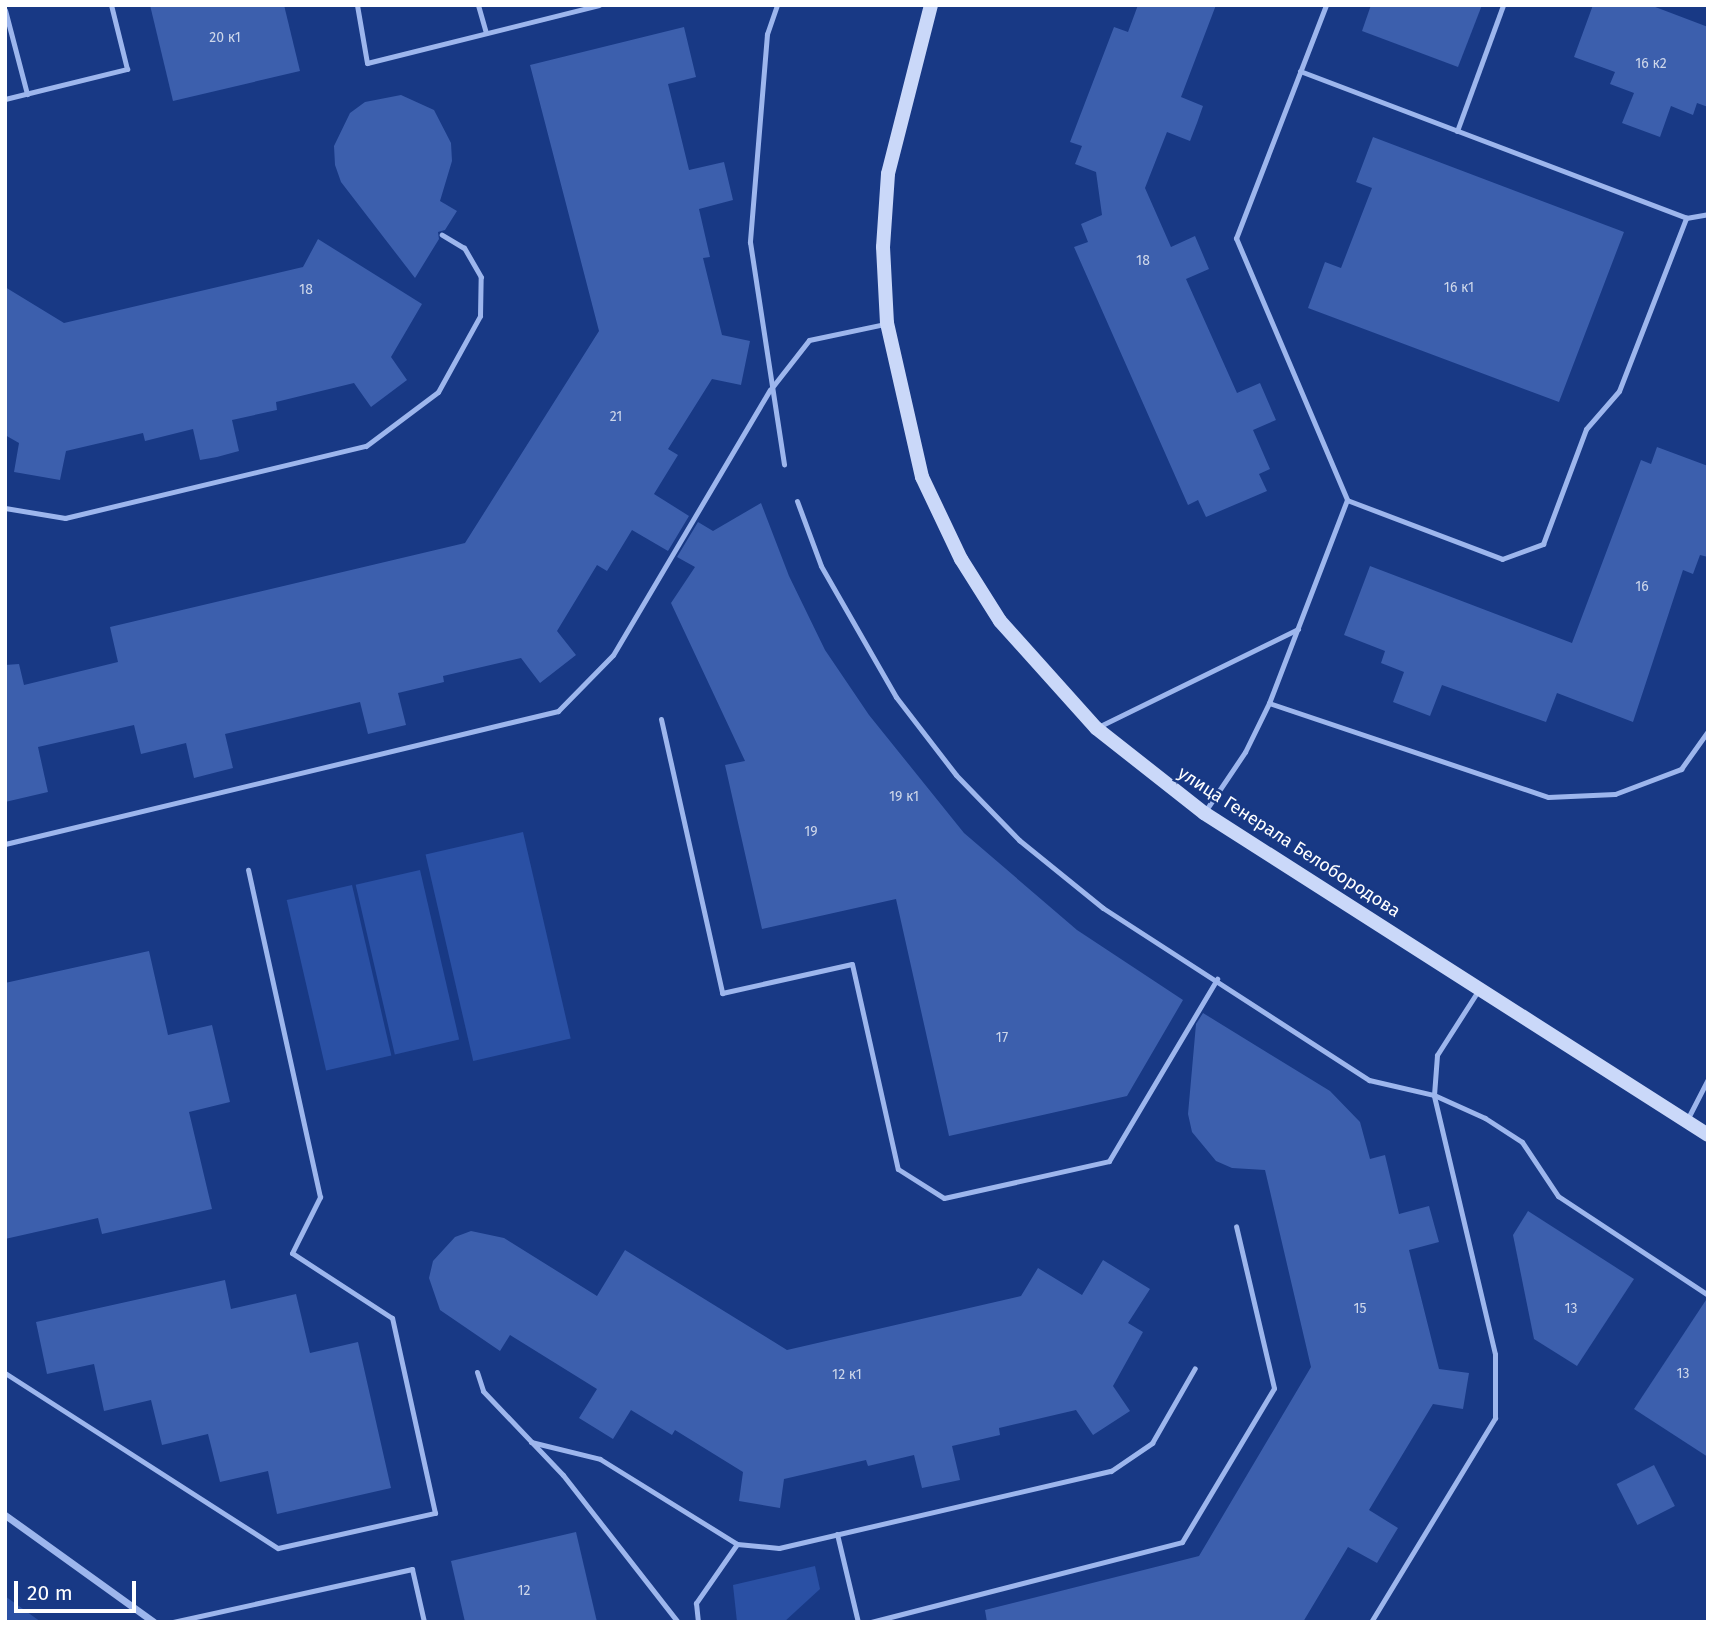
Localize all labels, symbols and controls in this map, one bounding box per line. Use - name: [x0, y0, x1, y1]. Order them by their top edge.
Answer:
- house number: 20 к1: [209, 30, 241, 46]
- house number: 16 к2: [1635, 56, 1667, 72]
- house number: 18: [1136, 253, 1150, 269]
- house number: 16 к1: [1444, 280, 1474, 296]
- house number: 18: [299, 282, 313, 298]
- house number: 21: [610, 409, 622, 425]
- house number: 16: [1635, 579, 1649, 595]
- street label: улица Генерала Белобородова: [1174, 762, 1404, 922]
- house number: 19 к1: [889, 789, 919, 805]
- house number: 19: [804, 824, 818, 840]
- house number: 17: [996, 1030, 1008, 1046]
- house number: 15: [1353, 1301, 1367, 1317]
- house number: 13: [1564, 1301, 1578, 1317]
- house number: 13: [1676, 1366, 1690, 1382]
- house number: 12 к1: [832, 1367, 862, 1383]
- scale bar: [18, 1568, 140, 1612]
- text: 20 m: [27, 1580, 73, 1606]
- house number: 12: [518, 1583, 530, 1599]

